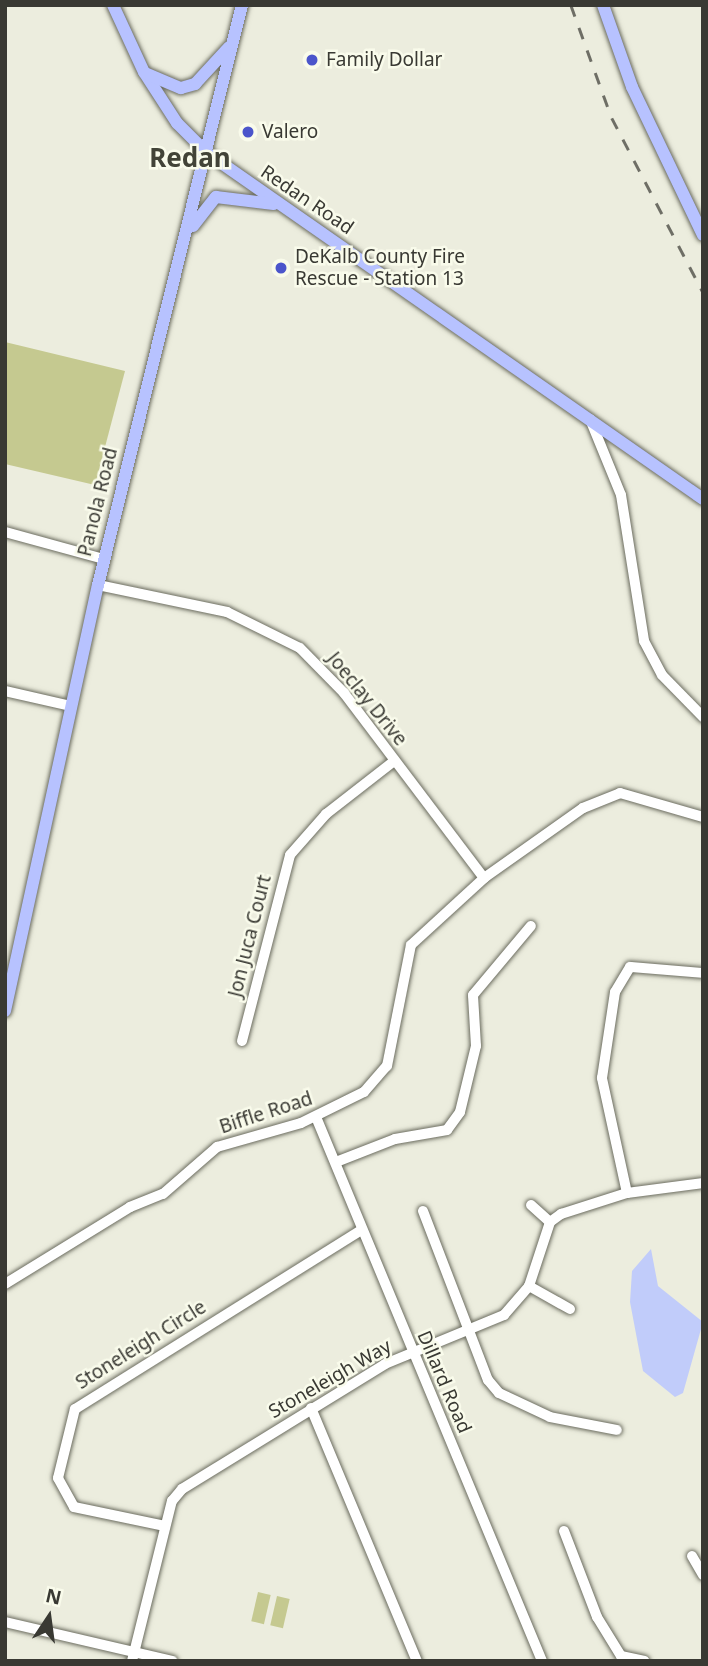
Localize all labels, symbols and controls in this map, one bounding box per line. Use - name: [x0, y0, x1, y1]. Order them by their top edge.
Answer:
- place label: Family Dollar: [326, 49, 442, 71]
- marker: Family Dollar: [304, 52, 320, 68]
- place label: Valero: [262, 121, 318, 143]
- marker: Valero: [240, 124, 256, 140]
- district label: Redan: [149, 142, 231, 174]
- street label: Redan Road: [256, 161, 358, 239]
- place label: DeKalb County Fire Rescue - Station 13: [295, 246, 465, 290]
- marker: DeKalb County Fire Rescue - Station 13: [273, 260, 289, 276]
- street label: Panola Road: [73, 445, 123, 559]
- street label: Joeclay Drive: [322, 648, 412, 750]
- street label: Jon Juca Court: [224, 873, 276, 999]
- street label: Biffle Road: [217, 1087, 315, 1139]
- street label: Stoneleigh Circle: [72, 1296, 210, 1394]
- street label: Dillard Road: [412, 1327, 476, 1437]
- street label: Stoneleigh Way: [265, 1335, 395, 1423]
- north arrow: [14, 1582, 84, 1652]
- text: N: [43, 1582, 64, 1611]

